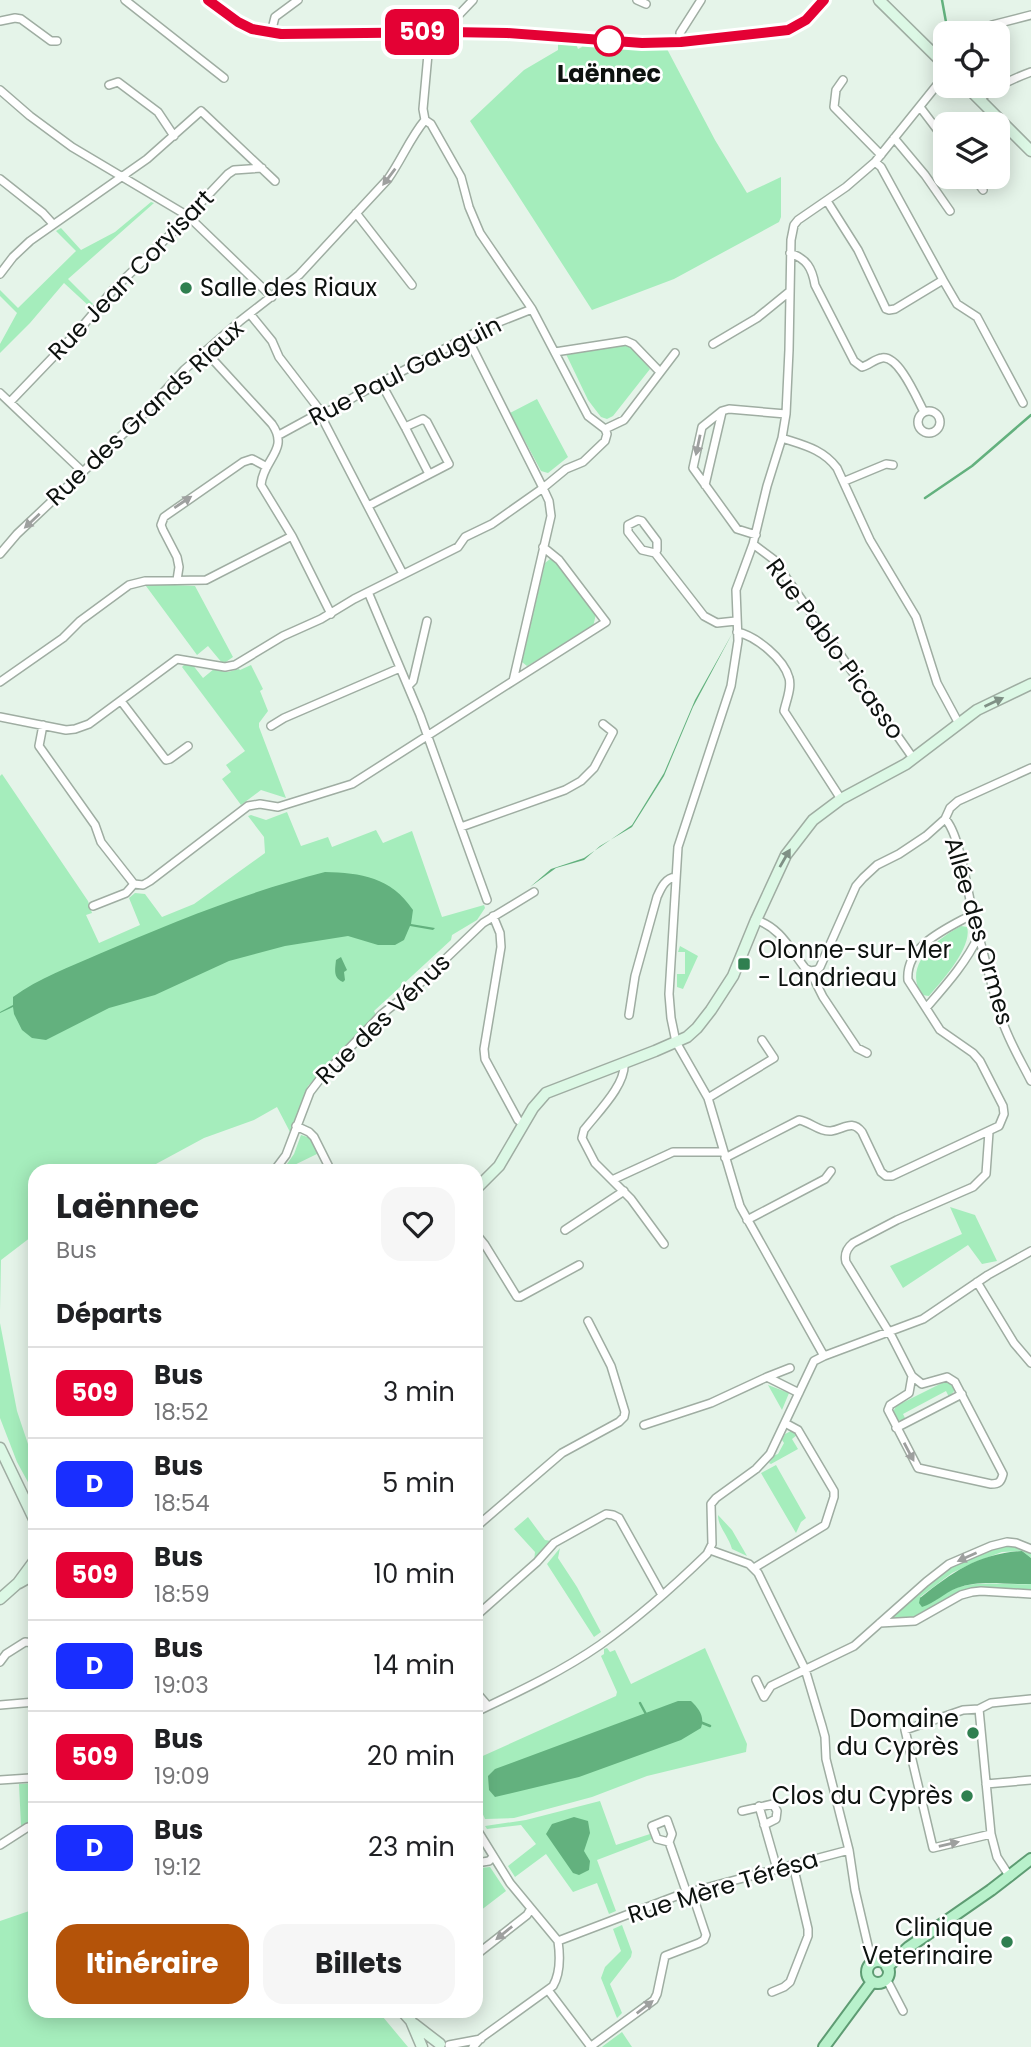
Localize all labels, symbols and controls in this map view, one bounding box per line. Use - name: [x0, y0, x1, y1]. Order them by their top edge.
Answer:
- line badge: 509: [382, 9, 462, 55]
- text: 509: [399, 15, 445, 48]
- map controls: [933, 21, 1010, 189]
- button: locate: [933, 21, 1010, 98]
- marker: Laënnec: [594, 26, 624, 56]
- place label: Laënnec: [557, 57, 661, 90]
- button: layers: [933, 112, 1010, 189]
- one-way arrow: [383, 168, 397, 186]
- street label: Rue Jean Corvisart: [40, 182, 221, 367]
- place label: Salle des Riaux: [200, 271, 378, 304]
- marker: Salle des Riaux: [178, 280, 194, 296]
- street label: Rue Paul Gauguin: [303, 308, 507, 433]
- street label: Rue des Grands Riaux: [39, 312, 251, 513]
- one-way arrow: [692, 434, 703, 456]
- one-way arrow: [174, 495, 192, 509]
- one-way arrow: [23, 512, 40, 529]
- street label: Rue Pablo Picasso: [758, 552, 912, 746]
- one-way arrow: [984, 696, 1004, 708]
- street label: Allée des Ormes: [937, 833, 1022, 1029]
- one-way arrow: [779, 848, 791, 868]
- place label: Olonne-sur-Mer - Landrieau: [758, 933, 952, 994]
- street label: Rue des Vénus: [308, 946, 457, 1092]
- marker: Olonne-sur-Mer - Landrieau: [736, 956, 752, 972]
- text: Laënnec: [56, 1183, 199, 1230]
- button: heart: [381, 1187, 455, 1261]
- text: Bus: [56, 1234, 97, 1266]
- text: Départs: [56, 1296, 162, 1332]
- text: Bus: [154, 1357, 203, 1393]
- text: 3 min: [383, 1374, 455, 1410]
- text: 509: [71, 1376, 118, 1409]
- text: 18:52: [154, 1396, 208, 1428]
- one-way arrow: [903, 1443, 915, 1462]
- text: Bus: [154, 1448, 203, 1484]
- text: 5 min: [382, 1465, 455, 1501]
- text: D: [86, 1467, 103, 1500]
- text: 18:54: [154, 1487, 210, 1519]
- text: Bus: [154, 1539, 203, 1575]
- one-way arrow: [956, 1551, 977, 1562]
- text: 10 min: [374, 1556, 455, 1592]
- text: 509: [71, 1558, 118, 1591]
- text: 18:59: [154, 1578, 210, 1610]
- text: Bus: [154, 1630, 203, 1666]
- text: 14 min: [374, 1647, 455, 1683]
- text: D: [86, 1649, 103, 1682]
- text: 19:03: [154, 1669, 209, 1701]
- place label: Domaine du Cyprès: [836, 1702, 959, 1763]
- text: Bus: [154, 1721, 203, 1757]
- marker: Domaine du Cyprès: [965, 1725, 981, 1741]
- text: 20 min: [367, 1738, 455, 1774]
- text: 509: [71, 1740, 118, 1773]
- text: 19:09: [154, 1760, 210, 1792]
- place label: Clos du Cyprès: [772, 1779, 953, 1812]
- marker: Clos du Cyprès: [959, 1788, 975, 1804]
- text: Bus: [154, 1812, 203, 1848]
- text: 23 min: [368, 1829, 455, 1865]
- text: D: [86, 1831, 103, 1864]
- one-way arrow: [938, 1838, 960, 1849]
- street label: Rue Mère Térésa: [624, 1842, 822, 1931]
- text: 19:12: [154, 1851, 201, 1883]
- place label: Clinique Veterinaire: [862, 1911, 993, 1972]
- button: Itinéraire: [56, 1924, 249, 2004]
- button: Billets: [263, 1924, 455, 2004]
- one-way arrow: [495, 1926, 513, 1941]
- marker: Clinique Veterinaire: [999, 1934, 1015, 1950]
- one-way arrow: [636, 1999, 654, 2014]

